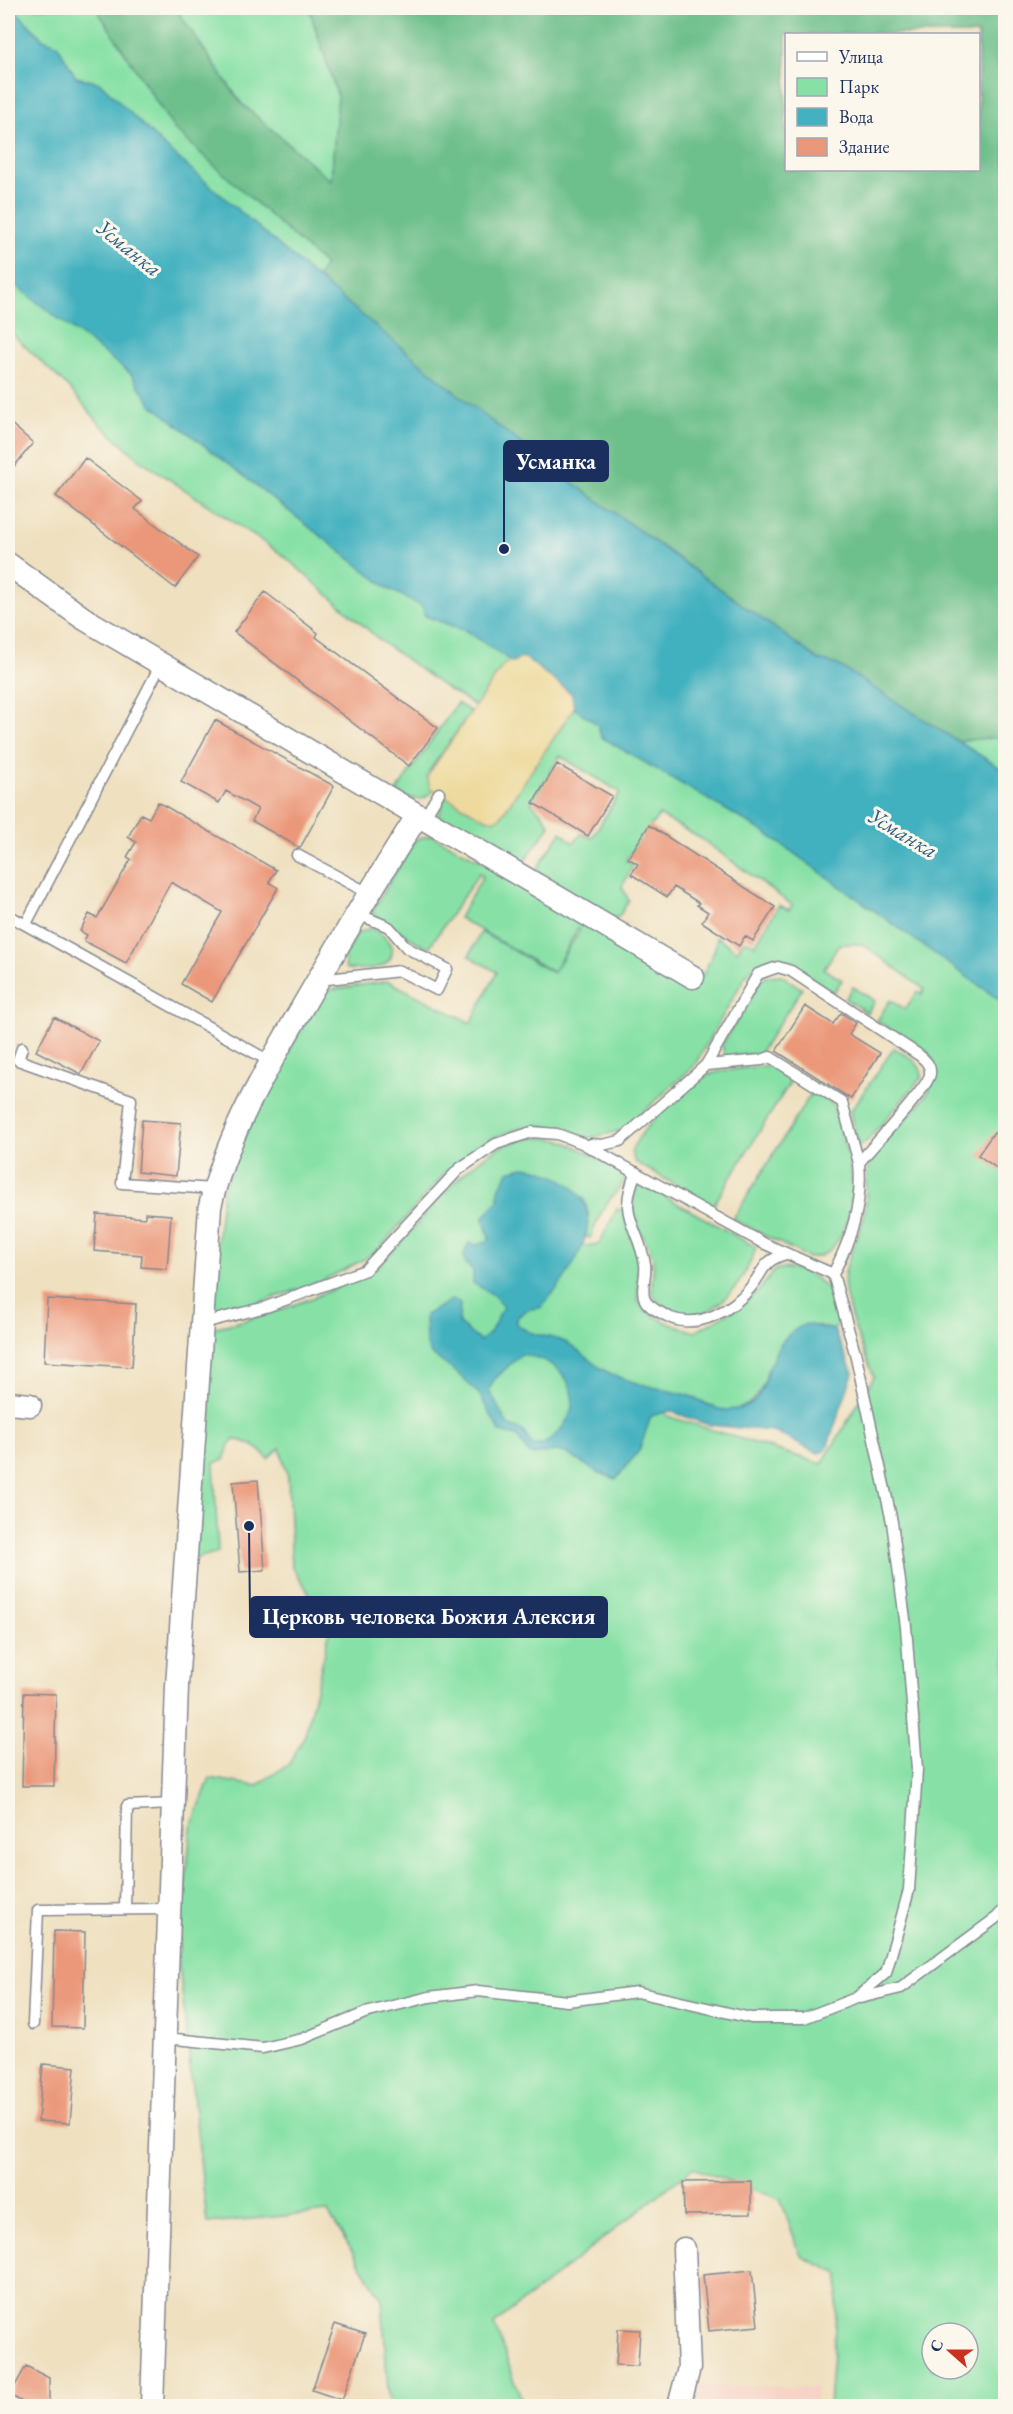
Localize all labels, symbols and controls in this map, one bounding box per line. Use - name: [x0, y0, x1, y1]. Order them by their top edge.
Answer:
- legend: [785, 33, 980, 171]
- text: Улица: [838, 45, 884, 68]
- text: Парк: [839, 75, 879, 98]
- text: Вода: [839, 105, 874, 128]
- text: Здание: [839, 135, 889, 158]
- water label: Усманка: [91, 213, 167, 283]
- callout: Усманка: [504, 441, 608, 481]
- text: Усманка: [515, 447, 596, 476]
- water label: Усманка: [863, 801, 943, 865]
- callout: Церковь человека Божия Алексия: [250, 1597, 607, 1637]
- text: Церковь человека Божия Алексия: [262, 1602, 596, 1631]
- north arrow: [920, 2321, 980, 2381]
- text: С: [925, 2337, 948, 2355]

